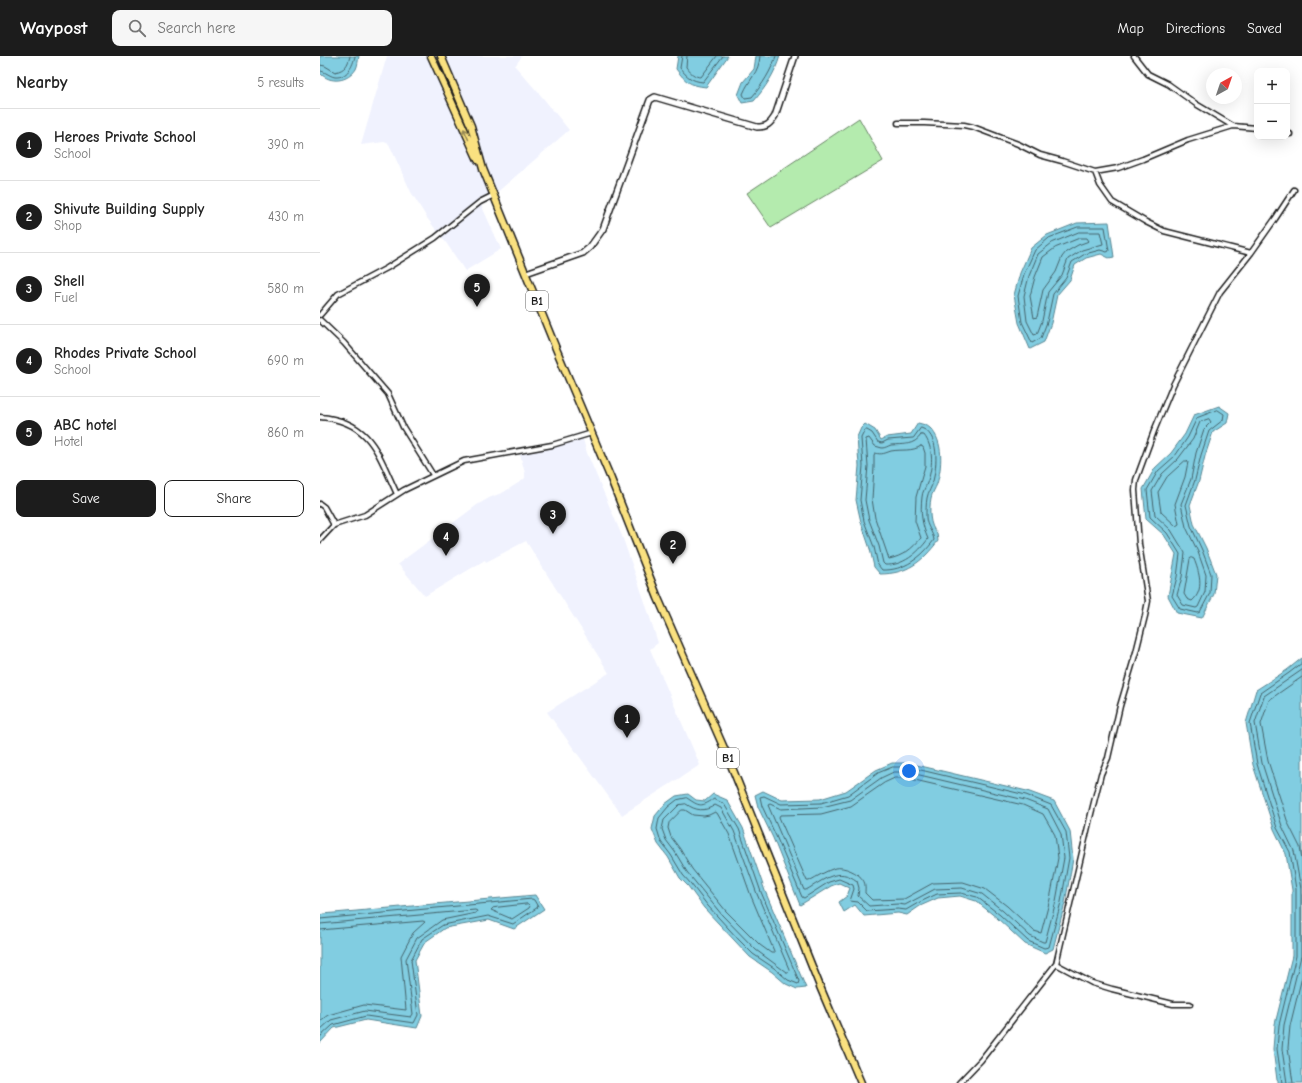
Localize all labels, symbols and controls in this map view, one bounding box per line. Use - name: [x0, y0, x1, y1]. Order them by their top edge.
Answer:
- search box: [112, 10, 392, 46]
- text: Waypost: [20, 17, 88, 39]
- icon: search: [126, 17, 148, 39]
- text: Search here: [158, 19, 236, 37]
- text: Map: [1117, 20, 1144, 37]
- text: Directions: [1166, 20, 1225, 37]
- text: Saved: [1247, 20, 1282, 37]
- north arrow: [1206, 68, 1242, 104]
- map controls: [1254, 68, 1290, 140]
- button: +: [1254, 68, 1290, 104]
- text: Nearby: [16, 73, 67, 92]
- text: 5 results: [257, 75, 304, 90]
- button: −: [1254, 104, 1290, 140]
- text: Heroes Private School: [54, 128, 196, 146]
- one-way arrow: [462, 128, 469, 140]
- text: 1: [26, 137, 32, 152]
- text: 390 m: [268, 137, 304, 152]
- text: School: [54, 146, 91, 161]
- text: Shivute Building Supply: [54, 200, 204, 218]
- text: 2: [26, 209, 32, 224]
- text: 430 m: [268, 209, 304, 224]
- text: Shop: [54, 218, 82, 233]
- text: Shell: [54, 272, 85, 290]
- pin: 5: [464, 274, 490, 307]
- text: 3: [26, 281, 32, 296]
- text: 580 m: [267, 281, 304, 296]
- text: Fuel: [54, 290, 78, 305]
- road number: B1: [526, 291, 548, 311]
- text: Rhodes Private School: [54, 344, 197, 362]
- text: 4: [26, 353, 32, 368]
- text: 690 m: [267, 353, 304, 368]
- text: School: [54, 362, 91, 377]
- text: ABC hotel: [54, 416, 117, 434]
- text: 5: [26, 425, 32, 440]
- text: 860 m: [267, 425, 304, 440]
- text: Hotel: [54, 434, 83, 449]
- button: Save: [16, 480, 156, 517]
- button: Share: [164, 480, 304, 517]
- pin: 3: [540, 501, 566, 534]
- pin: 4: [433, 523, 459, 556]
- pin: 2: [660, 531, 686, 564]
- pin: 1: [614, 705, 640, 738]
- road number: B1: [717, 748, 739, 768]
- your location: [899, 761, 919, 781]

